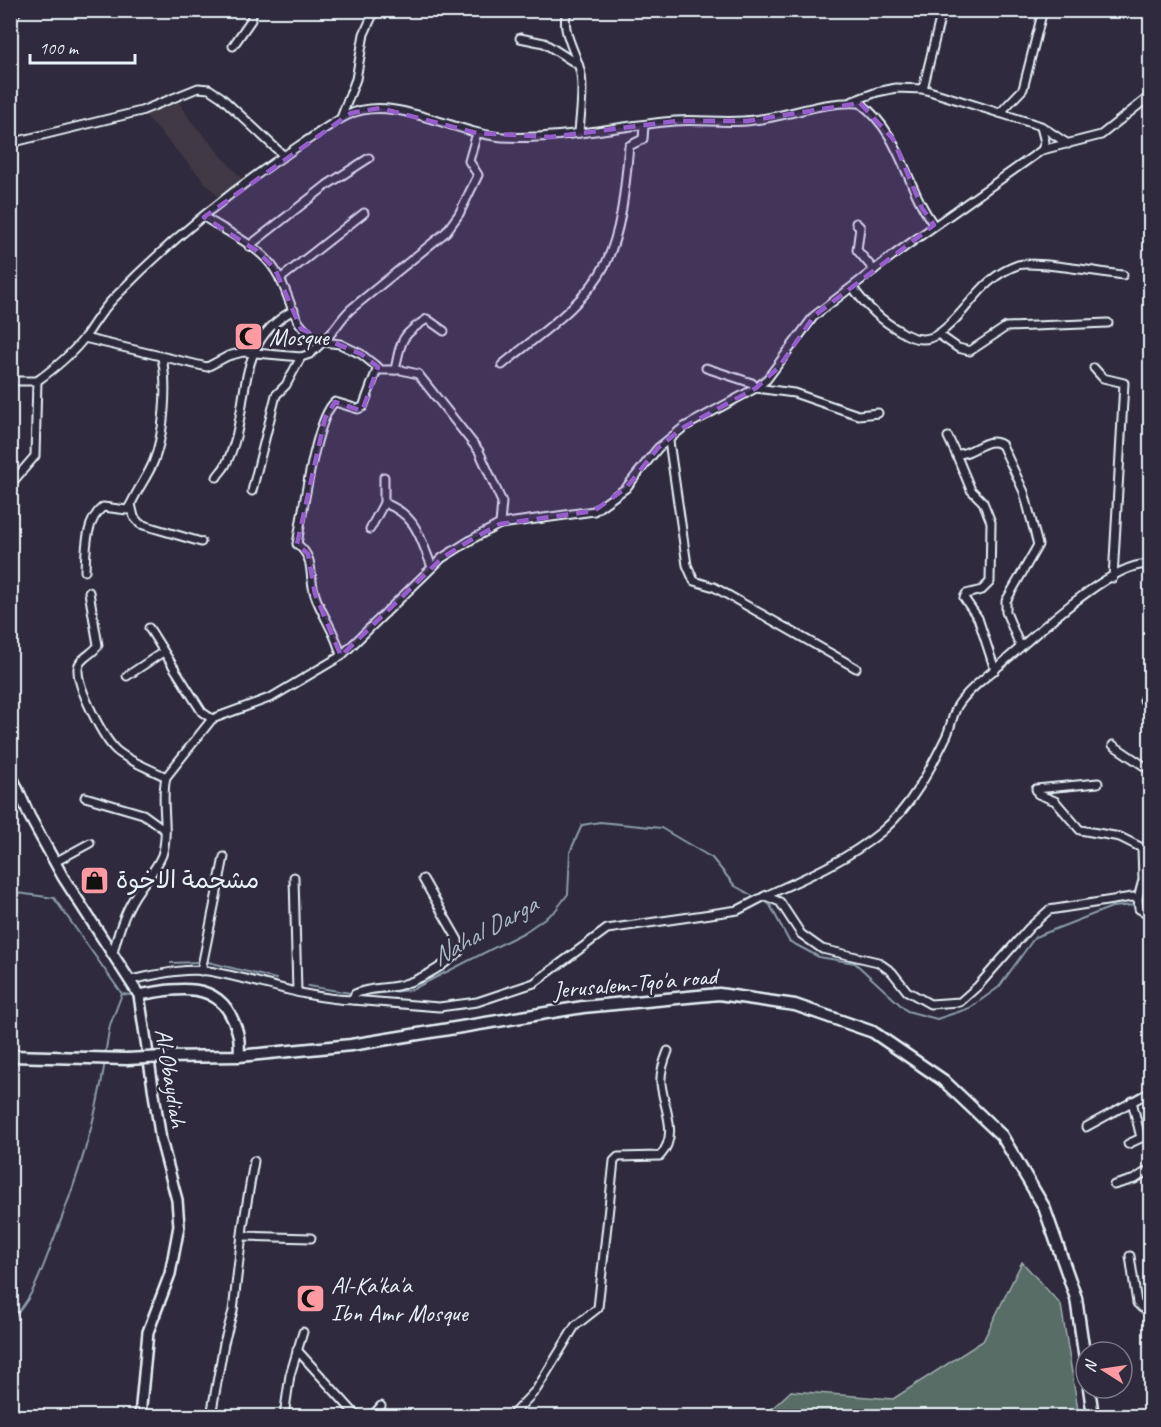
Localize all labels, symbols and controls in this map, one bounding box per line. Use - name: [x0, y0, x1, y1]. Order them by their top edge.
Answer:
- scale bar: [30, 27, 135, 65]
- text: 100 m: [39, 37, 80, 59]
- mosque icon: Mosque: [232, 321, 264, 353]
- place label: Mosque: [269, 322, 331, 352]
- shop icon: مشحمة الاخوة: [79, 864, 111, 896]
- place label: مشحمة الاخوة: [116, 865, 259, 895]
- water label: Nahal Darga: [426, 887, 545, 973]
- street label: Jerusalem-Tqo'a road: [551, 961, 722, 1005]
- street label: Al-Obaydiah: [148, 1026, 194, 1131]
- place label: Al-Ka'ka'a Ibn Amr Mosque: [331, 1270, 470, 1328]
- mosque icon: Al-Ka'ka'a Ibn Amr Mosque: [294, 1283, 326, 1315]
- north arrow: [1074, 1340, 1134, 1400]
- text: N: [1079, 1357, 1102, 1374]

